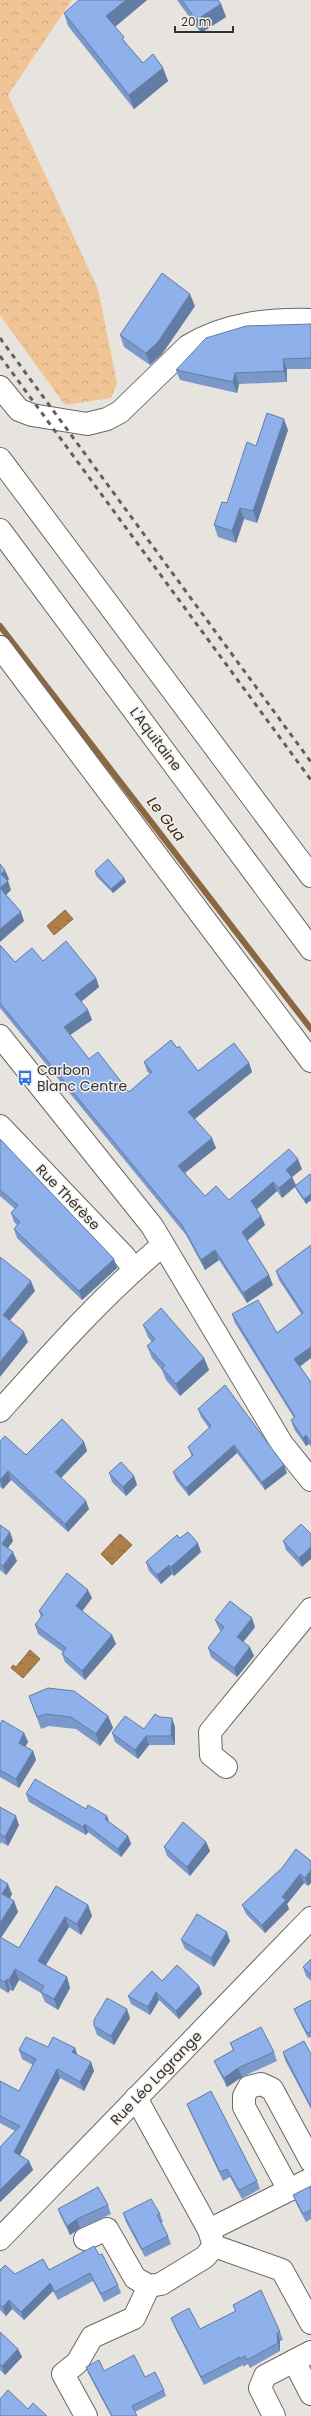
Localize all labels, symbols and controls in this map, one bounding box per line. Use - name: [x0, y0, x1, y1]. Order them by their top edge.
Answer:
- scale bar: [175, 8, 233, 34]
- text: 20 m: [181, 13, 211, 30]
- street label: L'Aquitaine: [125, 703, 187, 775]
- water label: Le Gua: [142, 792, 191, 846]
- place label: Carbon Blanc Centre: [37, 1060, 127, 1096]
- bus stop icon: Carbon Blanc Centre: [16, 1069, 34, 1087]
- street label: Rue Thérèse: [31, 1159, 105, 1235]
- street label: Rue Léo Lagrange: [106, 2026, 207, 2130]

